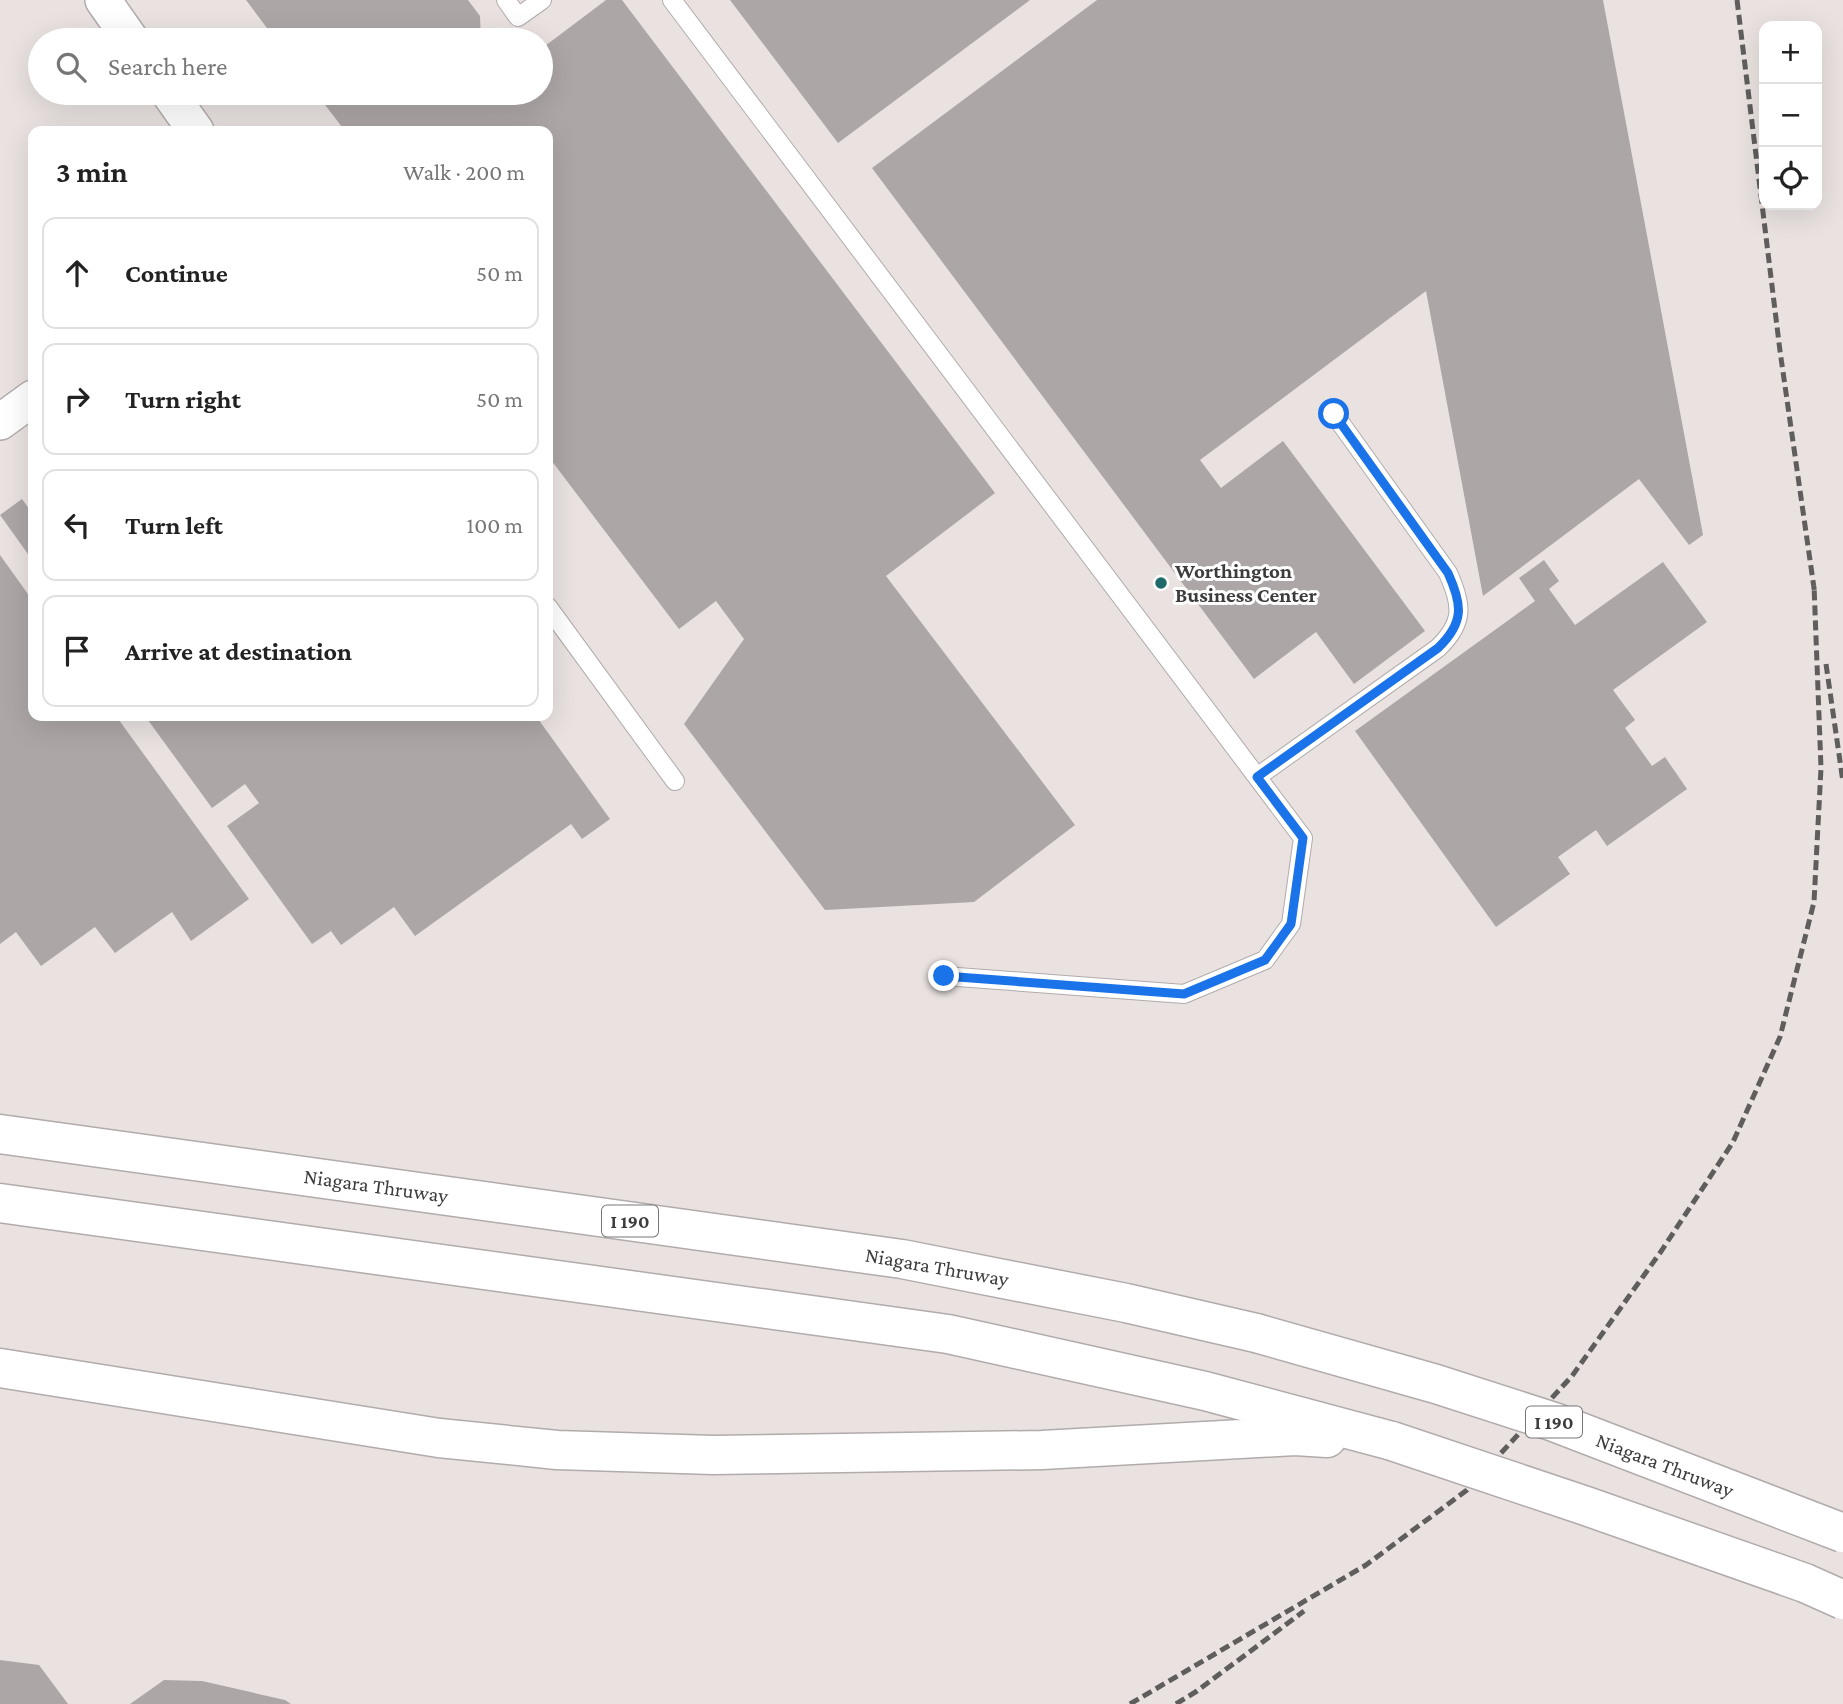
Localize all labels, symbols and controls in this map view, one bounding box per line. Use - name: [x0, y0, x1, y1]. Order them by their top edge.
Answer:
- map controls: [1759, 21, 1822, 210]
- button: +: [1759, 21, 1822, 84]
- search box: [28, 28, 553, 105]
- icon: search: [52, 48, 90, 86]
- text: Search here: [108, 52, 227, 81]
- button: −: [1759, 84, 1822, 147]
- button: locate: [1759, 147, 1822, 210]
- text: 3 min: [56, 155, 128, 188]
- text: Walk · 200 m: [403, 159, 525, 185]
- icon: ahead: [58, 254, 96, 292]
- text: Continue: [125, 259, 228, 288]
- text: 50 m: [476, 260, 523, 286]
- icon: right: [58, 380, 96, 418]
- text: Turn right: [125, 385, 241, 414]
- text: 50 m: [476, 386, 523, 412]
- route start: [1318, 398, 1349, 429]
- icon: left: [58, 506, 96, 544]
- text: Turn left: [125, 511, 223, 540]
- text: 100 m: [467, 512, 523, 538]
- place label: Worthington Business Center: [1174, 559, 1317, 607]
- marker: Worthington Business Center: [1153, 575, 1169, 591]
- icon: arrive: [58, 632, 96, 670]
- text: Arrive at destination: [125, 637, 352, 666]
- route end: [928, 960, 959, 991]
- street label: Niagara Thruway: [302, 1164, 450, 1208]
- road number: I 190: [602, 1205, 658, 1236]
- street label: Niagara Thruway: [863, 1243, 1011, 1291]
- road number: I 190: [1526, 1406, 1582, 1438]
- street label: Niagara Thruway: [1593, 1428, 1737, 1502]

